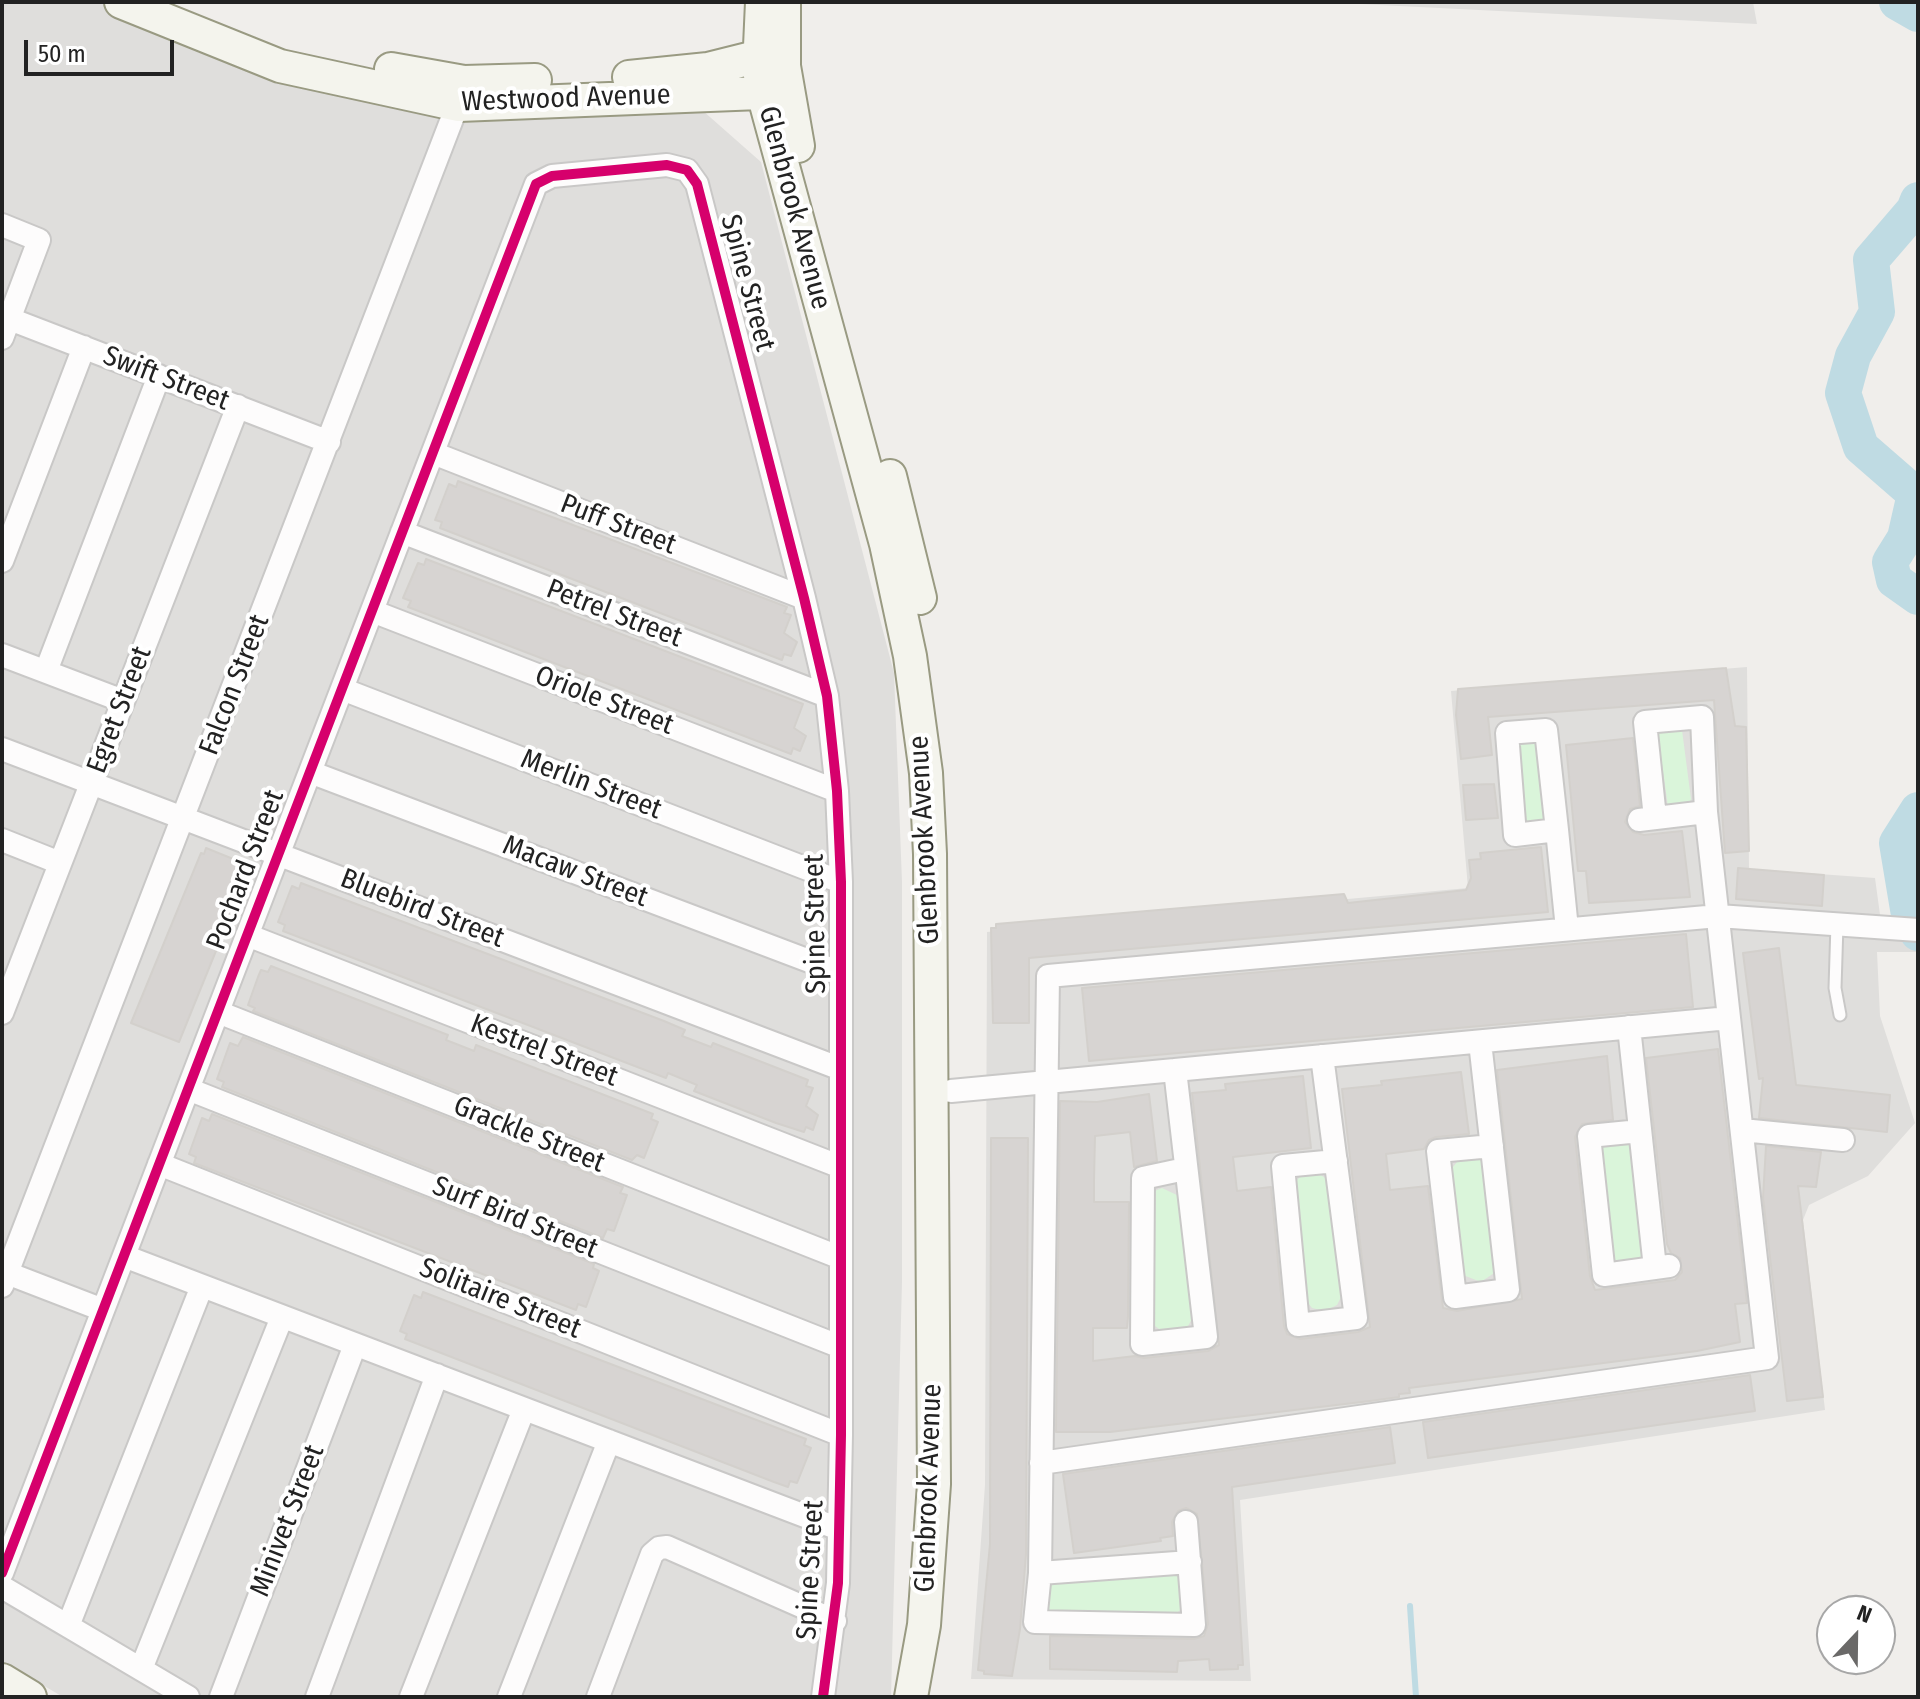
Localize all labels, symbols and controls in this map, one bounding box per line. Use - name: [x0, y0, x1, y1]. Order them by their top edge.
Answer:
- scale bar: [28, 24, 178, 74]
- text: 50 m: [38, 40, 86, 68]
- street label: Westwood Avenue: [461, 79, 671, 119]
- street label: Glenbrook Avenue: [751, 103, 837, 313]
- street label: Spine Street: [713, 211, 781, 355]
- street label: Swift Street: [98, 340, 234, 418]
- street label: Puff Street: [555, 488, 681, 562]
- street label: Petrel Street: [541, 573, 687, 655]
- street label: Falcon Street: [193, 610, 277, 760]
- street label: Egret Street: [80, 642, 160, 778]
- street label: Oriole Street: [530, 659, 678, 743]
- street label: Glenbrook Avenue: [903, 735, 947, 945]
- street label: Merlin Street: [516, 743, 666, 827]
- street label: Pochard Street: [200, 785, 292, 955]
- street label: Macaw Street: [498, 829, 652, 915]
- street label: Spine Street: [798, 854, 834, 994]
- street label: Bluebird Street: [335, 862, 509, 956]
- street label: Kestrel Street: [466, 1008, 622, 1094]
- street label: Grackle Street: [448, 1089, 610, 1181]
- street label: Surf Bird Street: [427, 1170, 603, 1266]
- street label: Solitaire Street: [414, 1251, 586, 1347]
- street label: Glenbrook Avenue: [909, 1383, 949, 1593]
- street label: Minivet Street: [244, 1441, 332, 1601]
- street label: Spine Street: [791, 1499, 831, 1641]
- north arrow: [1816, 1595, 1896, 1675]
- text: N: [1853, 1599, 1876, 1629]

